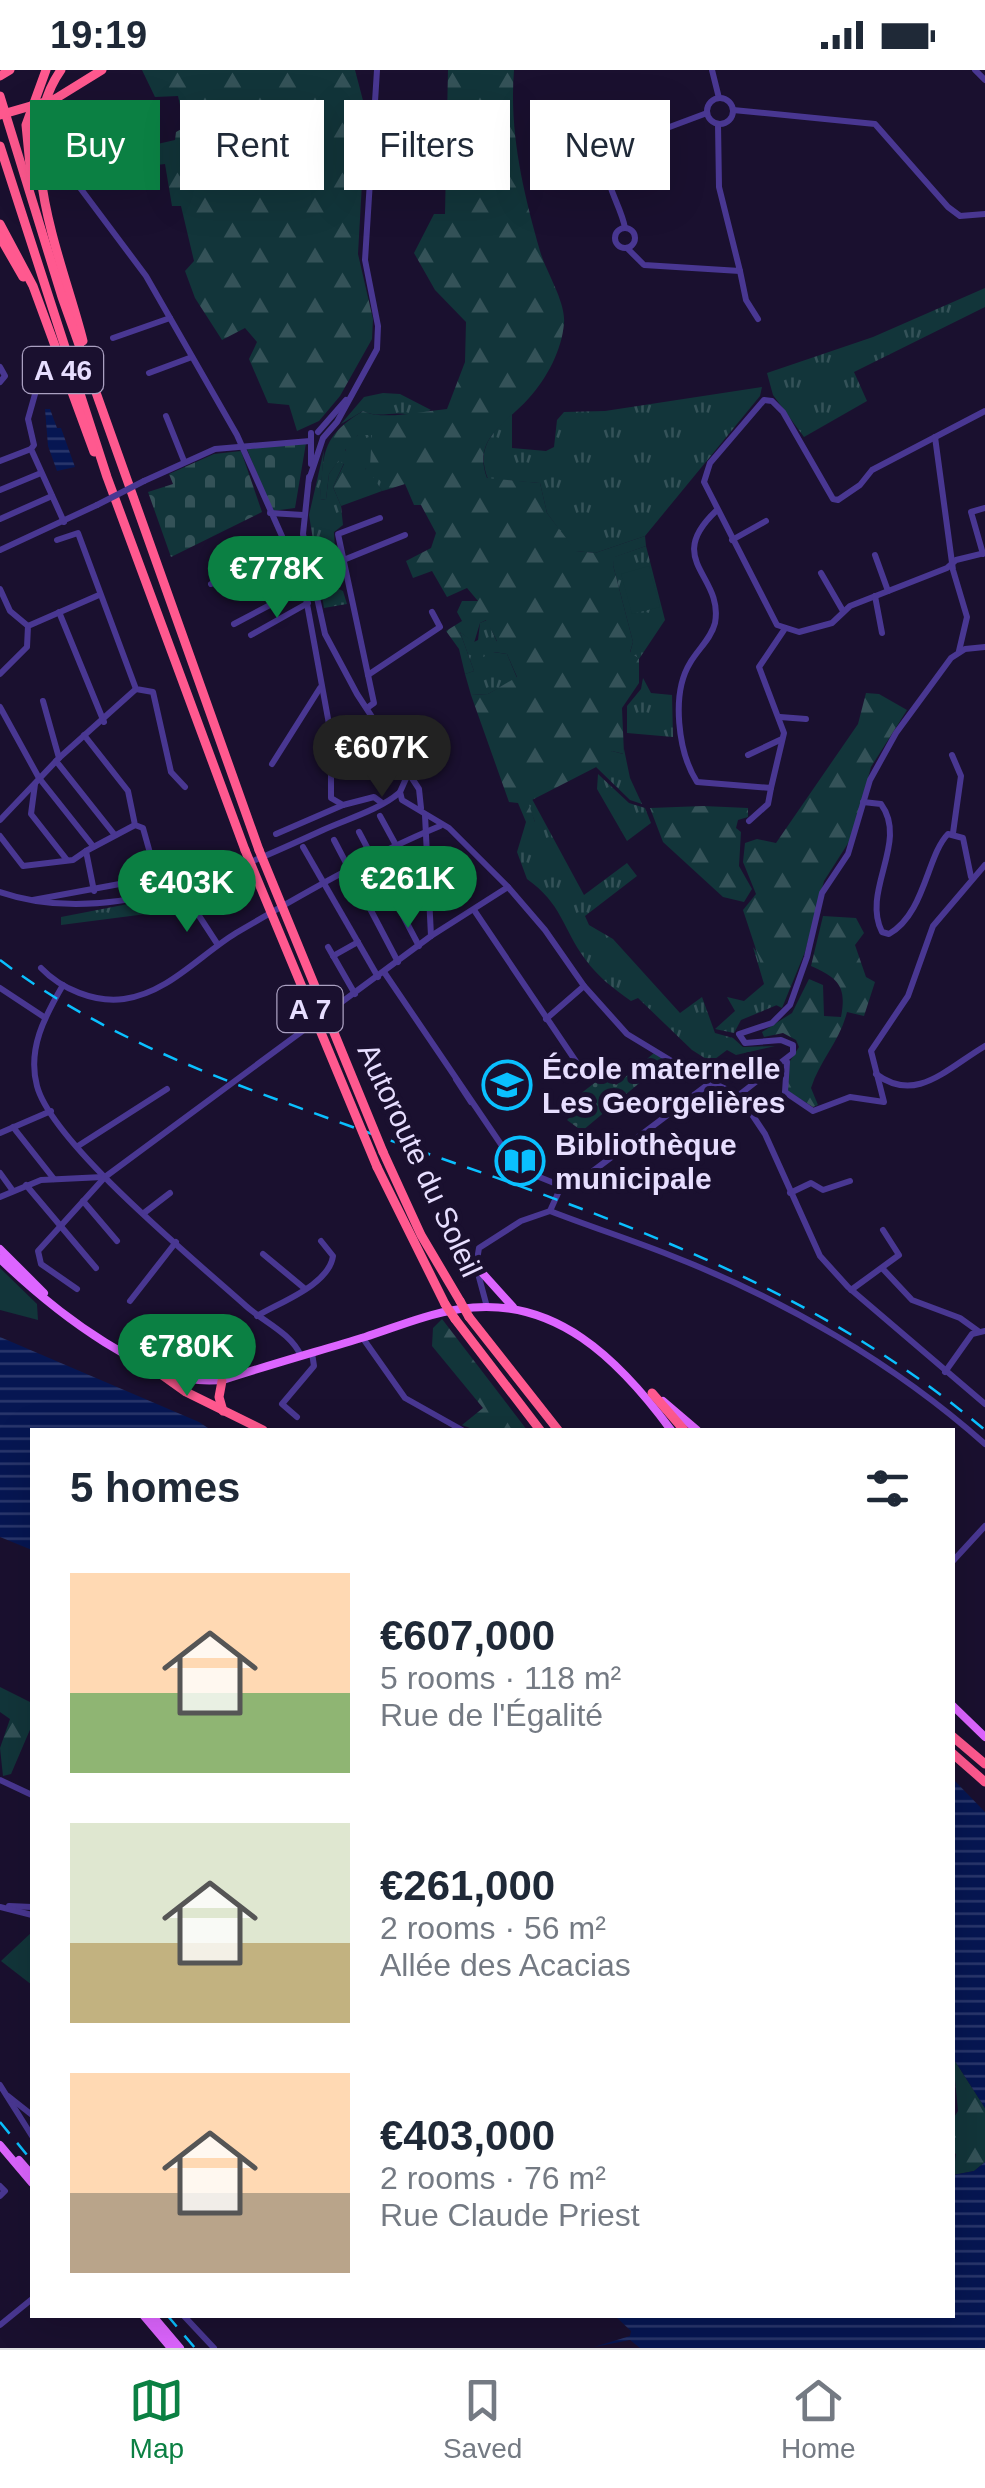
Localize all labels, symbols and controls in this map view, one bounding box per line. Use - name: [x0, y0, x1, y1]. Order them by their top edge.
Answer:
- text: 19:19: [50, 14, 147, 56]
- chip: Buy: [30, 100, 160, 190]
- chip: Rent: [180, 100, 324, 190]
- chip: Filters: [344, 100, 510, 190]
- chip: New: [530, 100, 670, 190]
- road number: A 46: [23, 347, 103, 393]
- pin: €778K: [207, 536, 347, 621]
- text: €778K: [230, 550, 324, 586]
- pin: €607K: [312, 715, 452, 800]
- text: €607K: [335, 729, 429, 765]
- pin: €261K: [338, 846, 478, 931]
- pin: €403K: [117, 850, 257, 935]
- text: €261K: [361, 860, 455, 896]
- text: €403K: [140, 864, 234, 900]
- road number: A 7: [278, 986, 342, 1032]
- street label: Autoroute du Soleil: [351, 1038, 489, 1282]
- place label: École maternelle Les Georgelières: [542, 1052, 785, 1119]
- school or university icon: École maternelle Les Georgelières: [481, 1059, 533, 1111]
- place label: Bibliothèque municipale: [555, 1128, 737, 1195]
- library icon: Bibliothèque municipale: [494, 1135, 546, 1187]
- pin: €780K: [117, 1314, 257, 1399]
- text: €780K: [140, 1328, 234, 1364]
- icon: filters: [860, 1461, 915, 1516]
- text: 5 homes: [70, 1464, 240, 1511]
- text: €607,000: [380, 1612, 555, 1659]
- icon: home: [150, 1613, 270, 1733]
- text: 5 rooms · 118 m²: [380, 1660, 621, 1696]
- text: Rue de l'Égalité: [380, 1697, 603, 1733]
- text: €261,000: [380, 1862, 555, 1909]
- icon: home: [150, 1863, 270, 1983]
- text: 2 rooms · 56 m²: [380, 1910, 606, 1946]
- text: Allée des Acacias: [380, 1947, 631, 1983]
- text: €403,000: [380, 2112, 555, 2159]
- icon: home: [150, 2113, 270, 2233]
- text: 2 rooms · 76 m²: [380, 2160, 606, 2196]
- text: Rue Claude Priest: [380, 2197, 640, 2233]
- tab: Map: [129, 2373, 184, 2465]
- tab: Saved: [443, 2373, 522, 2465]
- tab: Home: [781, 2373, 856, 2465]

